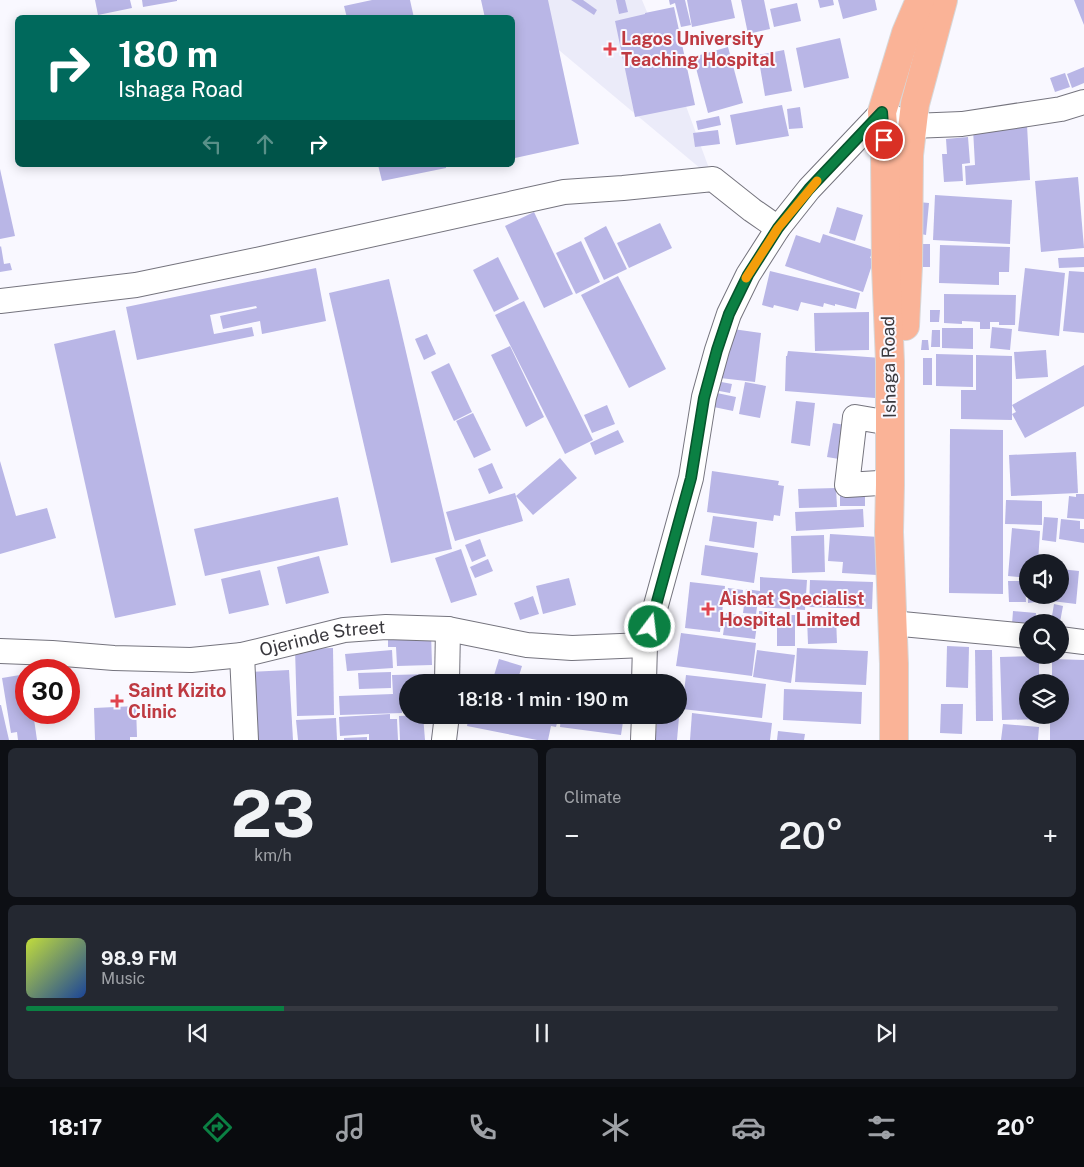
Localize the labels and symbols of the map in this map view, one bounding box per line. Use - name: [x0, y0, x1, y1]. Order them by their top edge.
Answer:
- place label: Lagos University Teaching Hospital: [621, 28, 775, 70]
- marker: Lagos University Teaching Hospital: [603, 42, 617, 56]
- pin: [863, 119, 905, 161]
- street label: Ishaga Road: [877, 316, 900, 418]
- place label: Aishat Specialist Hospital Limited: [719, 588, 865, 630]
- position arrow: [623, 600, 675, 652]
- marker: Aishat Specialist Hospital Limited: [701, 602, 715, 616]
- street label: Ojerinde Street: [257, 616, 386, 660]
- speed limit sign: 30: [15, 659, 80, 724]
- place label: Saint Kizito Clinic: [128, 680, 226, 722]
- marker: Saint Kizito Clinic: [110, 694, 124, 708]

